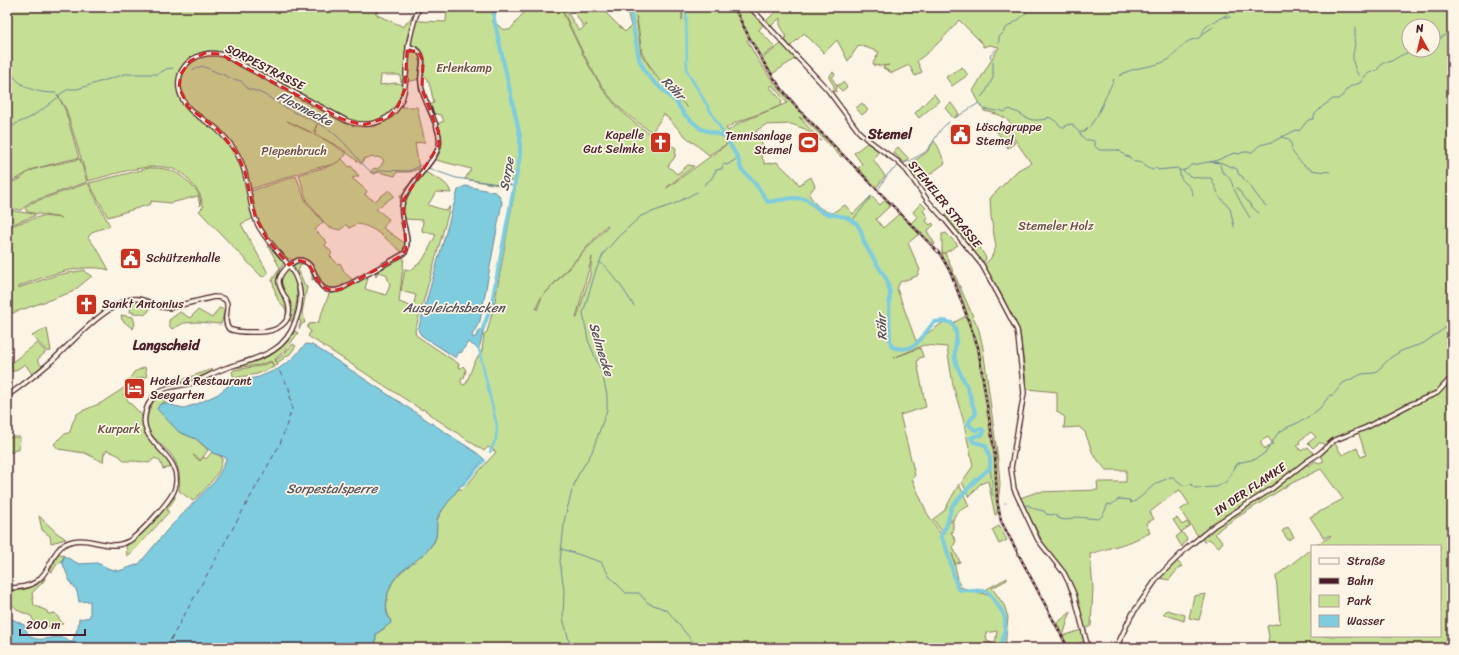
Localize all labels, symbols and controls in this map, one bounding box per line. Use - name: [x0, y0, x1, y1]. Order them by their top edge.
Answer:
- north arrow: [1401, 18, 1441, 58]
- text: N: [1414, 19, 1425, 39]
- street label: SORPESTRASSE: [221, 38, 310, 97]
- park label: Erlenkamp: [436, 57, 492, 79]
- water label: Röhr: [656, 71, 693, 108]
- water label: Flasmecke: [273, 85, 338, 133]
- place label: Löschgruppe Stemel: [976, 116, 1042, 152]
- public building icon: Löschgruppe Stemel: [947, 121, 973, 147]
- district label: Stemel: [867, 122, 913, 147]
- place label: Kapelle Gut Selmke: [583, 124, 644, 160]
- place label: Tennisanlage Stemel: [725, 125, 793, 161]
- church icon: Kapelle Gut Selmke: [647, 129, 673, 155]
- sports icon: Tennisanlage Stemel: [795, 130, 821, 156]
- park label: Piepenbruch: [261, 140, 327, 162]
- water label: Sorpe: [492, 154, 521, 193]
- street label: STEMELER STRASSE: [902, 155, 988, 254]
- park label: Stemeler Holz: [1018, 215, 1094, 237]
- public building icon: Schützenhalle: [118, 245, 144, 271]
- place label: Schützenhalle: [146, 247, 221, 269]
- church icon: Sankt Antonius: [73, 291, 99, 317]
- place label: Sankt Antonius: [102, 293, 184, 315]
- water label: Ausgleichsbecken: [402, 296, 507, 319]
- water label: Röhr: [869, 310, 894, 341]
- water label: Selmecke: [583, 320, 621, 380]
- district label: Langscheid: [133, 333, 201, 358]
- place label: Hotel & Restaurant Seegarten: [150, 370, 252, 406]
- hotel icon: Hotel & Restaurant Seegarten: [122, 375, 148, 401]
- park label: Kurpark: [98, 418, 141, 440]
- street label: IN DER FLAMKE: [1208, 456, 1292, 522]
- water label: Sorpestalsperre: [286, 477, 379, 500]
- legend: [1311, 545, 1441, 637]
- text: Straße: [1347, 550, 1385, 572]
- text: Bahn: [1347, 570, 1374, 592]
- text: Park: [1347, 590, 1372, 612]
- text: Wasser: [1347, 610, 1385, 632]
- scale bar: [20, 611, 85, 637]
- text: 200 m: [26, 614, 60, 636]

